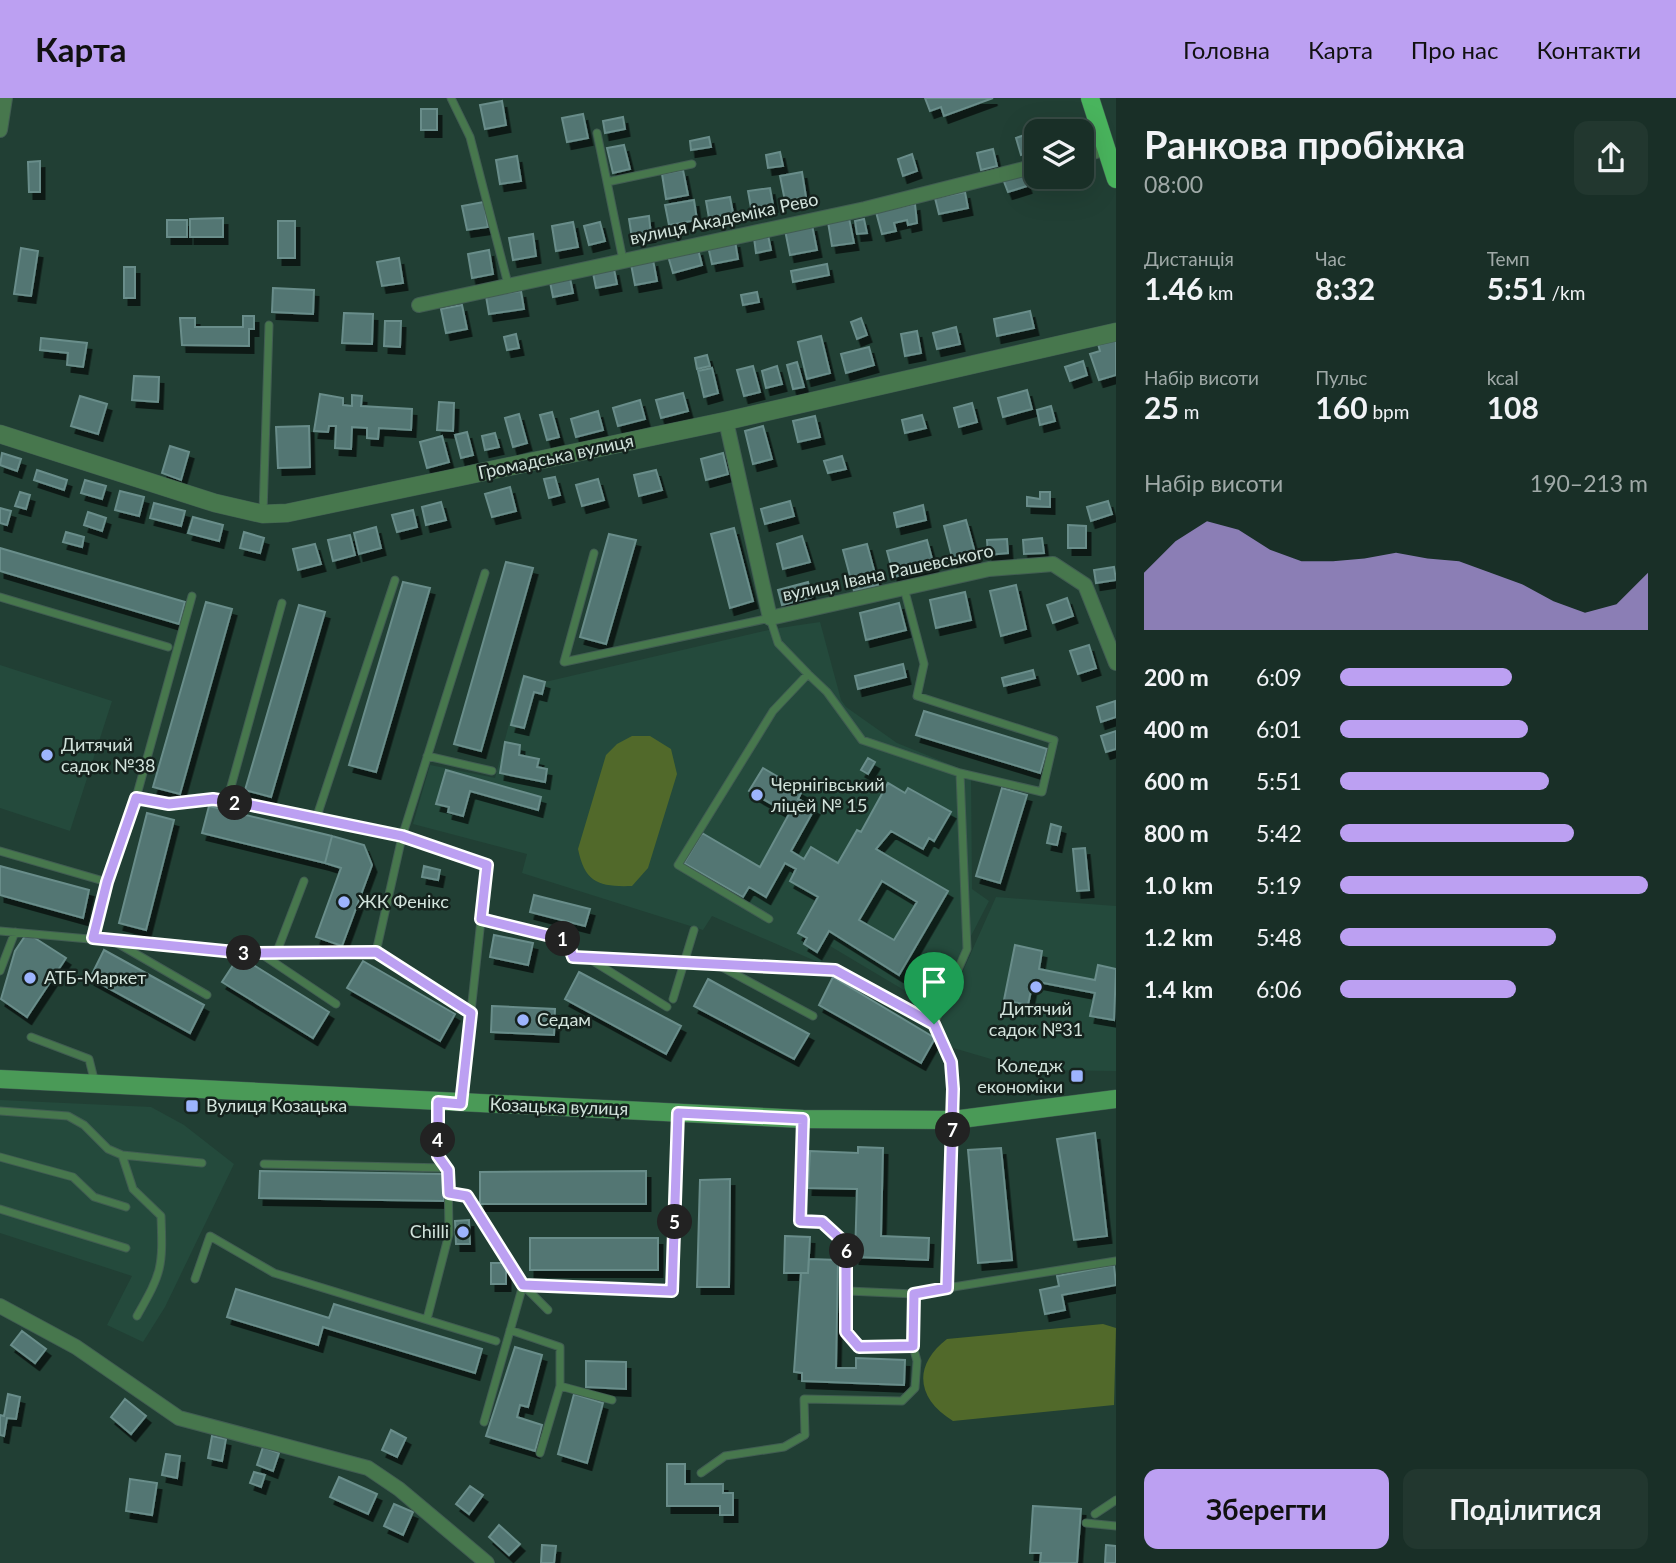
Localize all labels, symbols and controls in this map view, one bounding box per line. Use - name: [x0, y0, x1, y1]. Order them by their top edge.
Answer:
- text: Карта: [35, 29, 126, 69]
- text: Головна: [1183, 35, 1270, 64]
- text: Карта: [1308, 35, 1373, 64]
- text: Про нас: [1411, 35, 1498, 64]
- text: Контакти: [1536, 35, 1641, 64]
- map controls: [1024, 119, 1094, 189]
- button: layers: [1024, 119, 1094, 189]
- text: Ранкова пробіжка: [1144, 121, 1465, 167]
- button: share: [1574, 121, 1648, 195]
- text: 08:00: [1144, 170, 1203, 198]
- street label: вулиця Академіка Рево: [628, 187, 820, 249]
- text: Дистанція: [1144, 247, 1234, 270]
- text: Час: [1315, 247, 1346, 270]
- text: Темп: [1487, 247, 1530, 270]
- text: 1.46: [1144, 270, 1203, 306]
- text: 8:32: [1315, 270, 1375, 306]
- text: 5:51: [1487, 270, 1547, 306]
- text: km: [1203, 281, 1233, 304]
- text: /km: [1547, 281, 1585, 304]
- text: Набір висоти: [1144, 366, 1259, 389]
- text: Пульс: [1315, 366, 1367, 389]
- text: kcal: [1487, 366, 1519, 389]
- text: 25: [1144, 389, 1179, 425]
- text: 160: [1315, 389, 1368, 425]
- text: 108: [1487, 389, 1539, 425]
- text: m: [1179, 400, 1199, 423]
- text: bpm: [1368, 400, 1409, 423]
- street label: Громадська вулиця: [476, 429, 636, 483]
- text: Набір висоти: [1144, 469, 1283, 497]
- text: 190–213 m: [1530, 469, 1648, 497]
- street label: вулиця Івана Рашевського: [780, 539, 995, 605]
- text: 200 m: [1144, 663, 1209, 691]
- text: 6:09: [1256, 663, 1302, 691]
- text: 400 m: [1144, 715, 1209, 743]
- text: 6:01: [1256, 715, 1302, 743]
- place label: Дитячий садок №38: [61, 733, 155, 776]
- marker: Дитячий садок №38: [39, 747, 55, 763]
- text: 600 m: [1144, 767, 1209, 795]
- text: 5:51: [1256, 767, 1302, 795]
- place label: Чернігівський ліцей № 15: [771, 773, 885, 816]
- pin: 2: [218, 786, 252, 820]
- marker: Чернігівський ліцей № 15: [749, 787, 765, 803]
- text: 2: [229, 791, 240, 814]
- text: 800 m: [1144, 819, 1209, 847]
- text: 5:42: [1256, 819, 1302, 847]
- text: 1.0 km: [1144, 871, 1213, 899]
- text: 5:19: [1256, 871, 1302, 899]
- place label: ЖК Фенікс: [358, 890, 449, 912]
- marker: ЖК Фенікс: [336, 894, 352, 910]
- pin: 1: [546, 922, 580, 956]
- text: 1.2 km: [1144, 923, 1213, 951]
- text: 5:48: [1256, 923, 1302, 951]
- text: 1: [557, 927, 568, 950]
- pin: 3: [226, 936, 262, 970]
- text: 3: [238, 941, 249, 964]
- pin: [904, 952, 964, 1024]
- icon: arrive: [915, 963, 953, 1001]
- place label: АТБ-Маркет: [44, 966, 146, 988]
- marker: АТБ-Маркет: [22, 970, 38, 986]
- text: 1.4 km: [1144, 975, 1213, 1003]
- text: 6:06: [1256, 975, 1302, 1003]
- marker: Дитячий садок №31: [1028, 979, 1044, 995]
- place label: Дитячий садок №31: [989, 997, 1083, 1040]
- place label: Седам: [537, 1008, 591, 1030]
- marker: Седам: [515, 1012, 531, 1028]
- place label: Коледж економіки: [977, 1054, 1063, 1097]
- marker: Коледж економіки: [1069, 1068, 1085, 1084]
- street label: Козацька вулиця: [489, 1093, 629, 1119]
- place label: Вулиця Козацька: [206, 1094, 347, 1116]
- marker: Вулиця Козацька: [184, 1098, 200, 1114]
- pin: 7: [936, 1112, 970, 1148]
- text: 7: [947, 1118, 958, 1141]
- pin: 4: [420, 1122, 456, 1158]
- text: 4: [432, 1128, 443, 1151]
- pin: 5: [658, 1204, 692, 1240]
- text: 5: [669, 1210, 680, 1233]
- place label: Chilli: [410, 1220, 449, 1242]
- marker: Chilli: [455, 1224, 471, 1240]
- pin: 6: [830, 1234, 864, 1268]
- text: 6: [841, 1239, 852, 1262]
- button: Зберегти: [1144, 1469, 1389, 1549]
- button: Поділитися: [1403, 1469, 1648, 1549]

